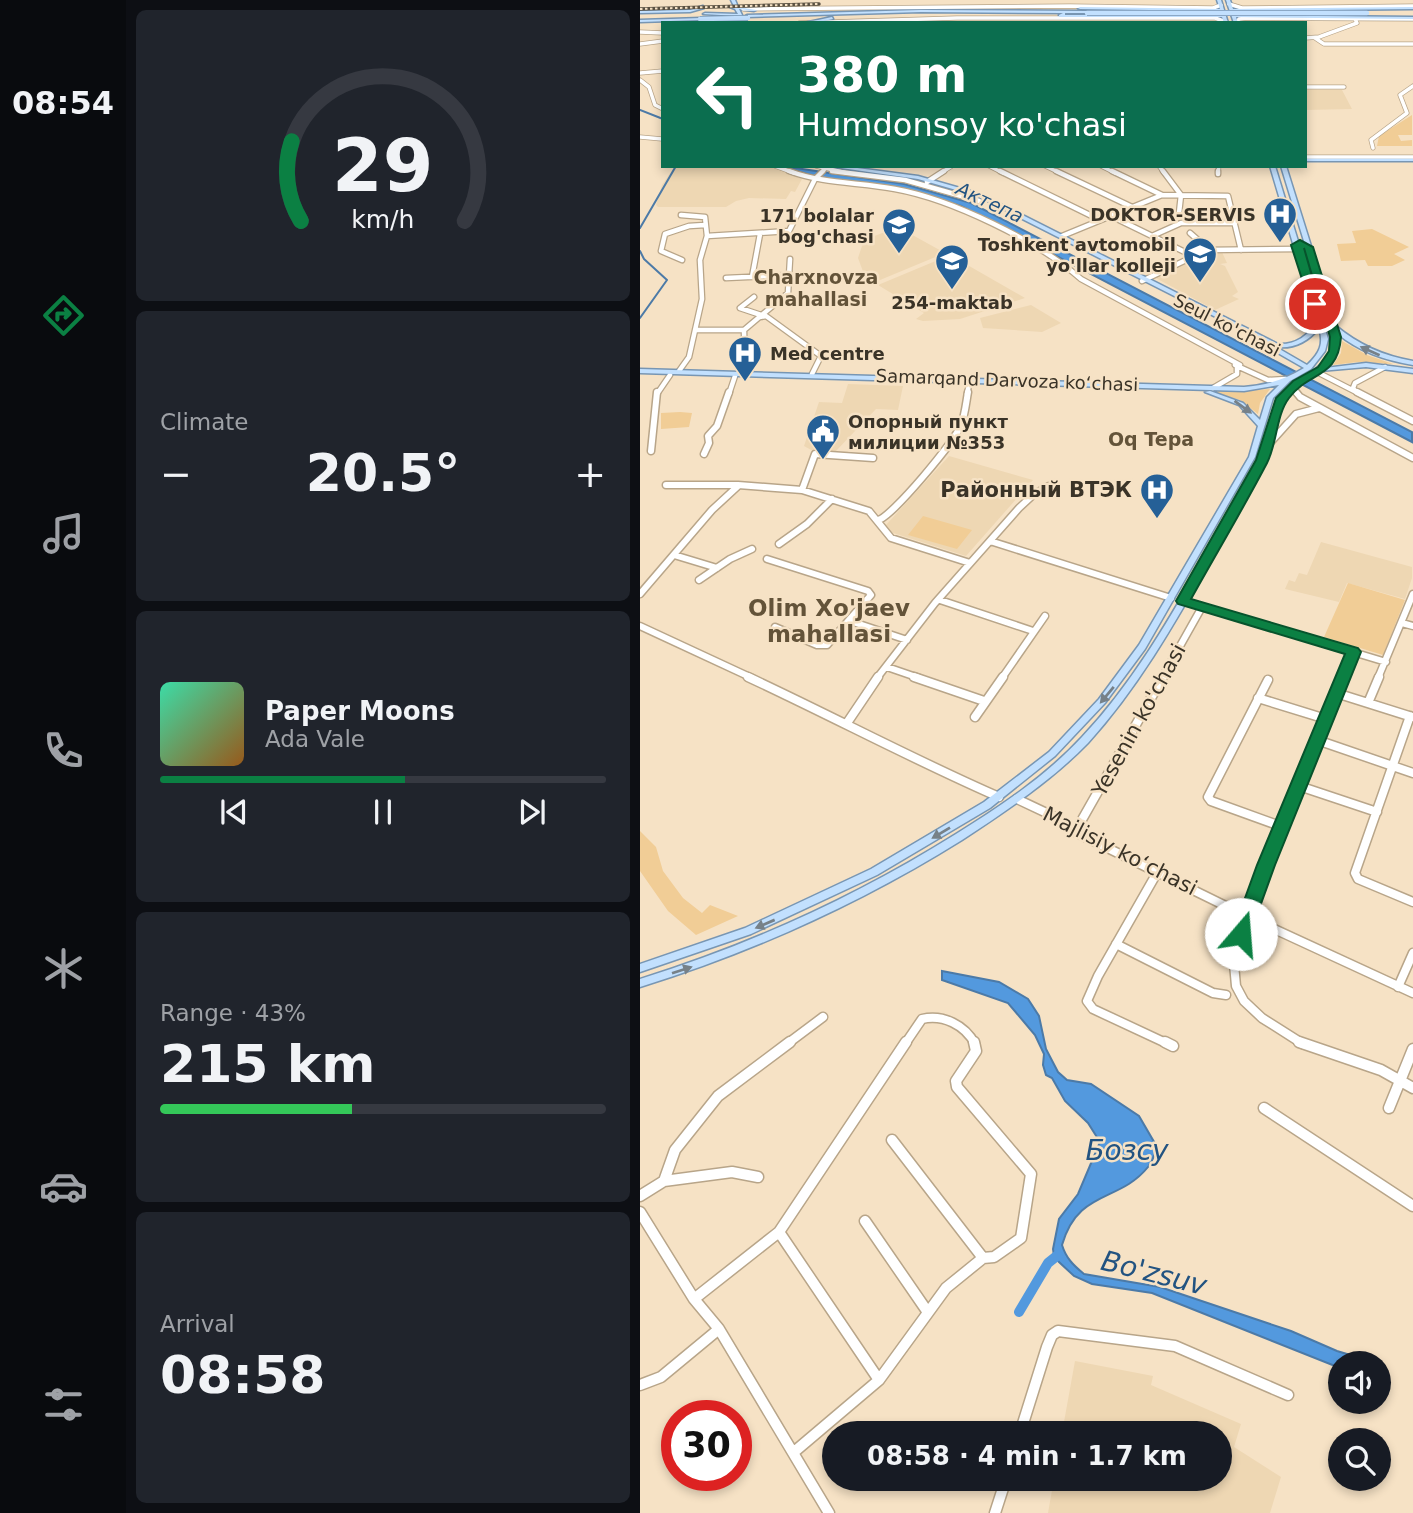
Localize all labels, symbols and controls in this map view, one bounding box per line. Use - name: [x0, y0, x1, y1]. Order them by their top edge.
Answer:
- text: 380 m: [797, 47, 967, 104]
- icon: left: [682, 49, 773, 140]
- text: 08:54: [12, 84, 114, 122]
- text: Humdonsoy ko'chasi: [797, 106, 1127, 144]
- text: 29: [332, 124, 434, 209]
- water label: Актепа: [951, 176, 1027, 227]
- hospital icon: DOKTOR-SERVIS: [1261, 195, 1299, 244]
- place label: DOKTOR-SERVIS: [1090, 204, 1256, 225]
- text: km/h: [351, 205, 415, 234]
- place label: 171 bolalar bog'chasi: [759, 205, 874, 247]
- school or university icon: 171 bolalar bog'chasi: [880, 206, 918, 255]
- place label: Toshkent avtomobil yo'llar kolleji: [978, 234, 1176, 276]
- school or university icon: Toshkent avtomobil yo'llar kolleji: [1181, 235, 1219, 284]
- school or university icon: 254-maktab: [933, 242, 971, 291]
- district label: Charxnovza mahallasi: [754, 266, 878, 310]
- pin: [1285, 274, 1345, 334]
- icon: arrive: [1296, 285, 1334, 323]
- street label: Seul ko'chasi: [1170, 289, 1284, 361]
- icon: directions: [39, 291, 88, 340]
- place label: 254-maktab: [891, 292, 1013, 313]
- hospital icon: Med centre: [726, 334, 764, 383]
- place label: Med centre: [770, 343, 885, 364]
- one-way arrow: [1360, 345, 1380, 357]
- street label: Samarqand Darvoza koʻchasi: [875, 365, 1139, 395]
- one-way arrow: [1234, 400, 1253, 414]
- text: Climate: [160, 409, 249, 435]
- place label: Опорный пункт милиции №353: [848, 411, 1008, 453]
- public building icon: Опорный пункт милиции №353: [804, 412, 842, 461]
- district label: Oq Tepa: [1108, 428, 1194, 450]
- text: 20.5°: [306, 443, 460, 503]
- text: −: [160, 452, 192, 496]
- text: +: [574, 452, 606, 496]
- hospital icon: Районный ВТЭК: [1138, 471, 1176, 520]
- place label: Районный ВТЭК: [940, 478, 1132, 502]
- icon: music: [39, 509, 88, 558]
- district label: Olim Xo'jaev mahallasi: [748, 595, 910, 647]
- street label: Yesenin ko'chasi: [1087, 640, 1191, 801]
- one-way arrow: [1100, 687, 1115, 704]
- text: Paper Moons: [265, 696, 455, 726]
- icon: phone: [39, 726, 88, 775]
- text: Ada Vale: [265, 726, 365, 752]
- icon: previous: [215, 793, 253, 831]
- icon: pause: [364, 793, 402, 831]
- icon: next: [513, 793, 551, 831]
- street label: Majlisiy koʻchasi: [1039, 802, 1201, 900]
- one-way arrow: [932, 827, 951, 839]
- position arrow: [1204, 897, 1278, 971]
- one-way arrow: [754, 919, 775, 930]
- icon: climate: [39, 944, 88, 993]
- one-way arrow: [671, 964, 692, 975]
- text: Range · 43%: [160, 1000, 306, 1026]
- text: 215 km: [160, 1034, 375, 1094]
- water label: Бозсу: [1085, 1134, 1169, 1167]
- icon: car: [39, 1162, 88, 1211]
- water label: Bo'zsuv: [1098, 1244, 1211, 1302]
- text: Arrival: [160, 1311, 235, 1337]
- text: 08:58: [160, 1345, 326, 1405]
- map controls: [1328, 1351, 1391, 1491]
- button: sound: [1328, 1351, 1391, 1414]
- icon: filters: [39, 1380, 88, 1429]
- speed limit sign: 30: [661, 1400, 752, 1491]
- button: search: [1328, 1428, 1391, 1491]
- text: 08:58 · 4 min · 1.7 km: [867, 1441, 1187, 1471]

